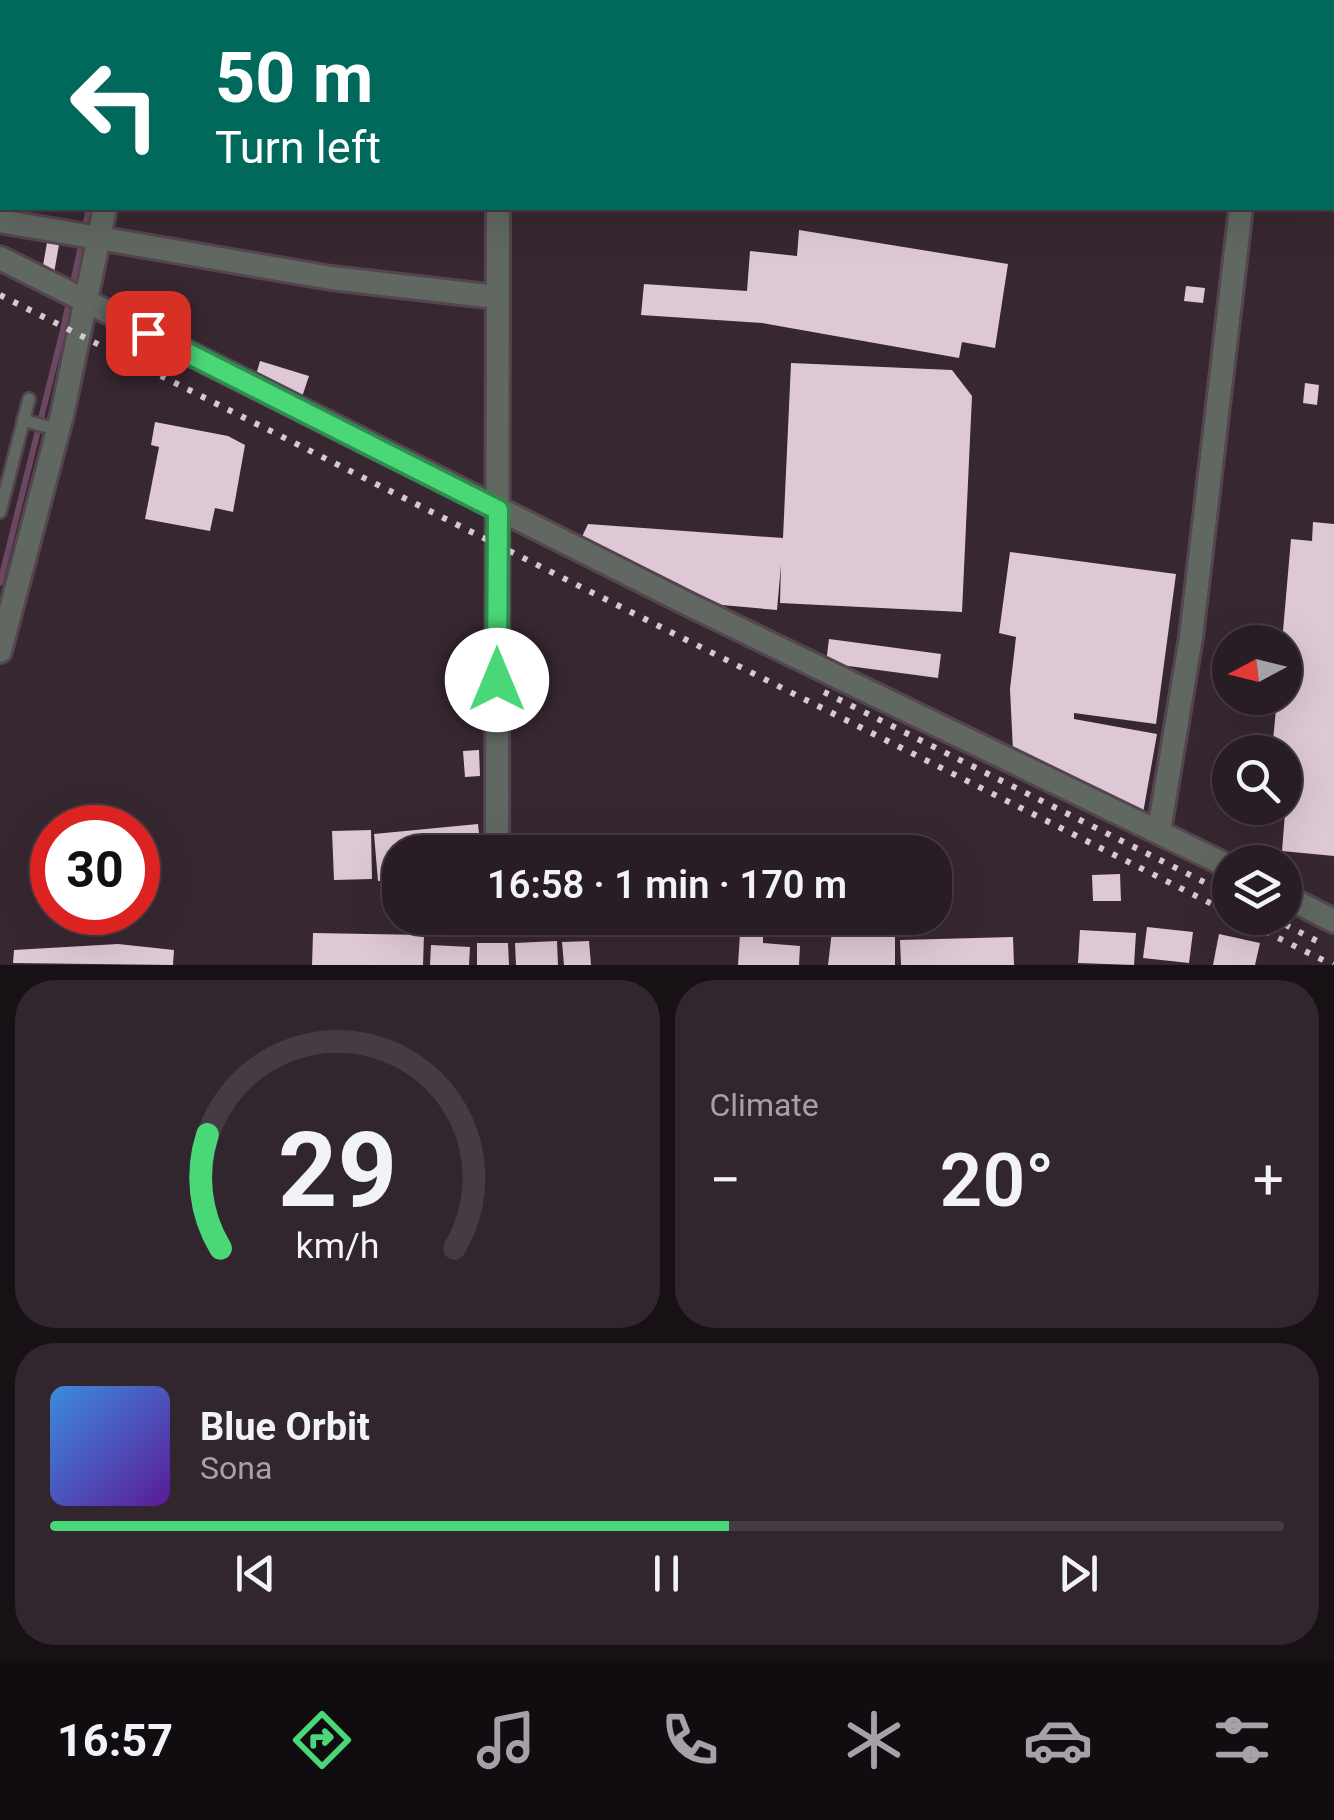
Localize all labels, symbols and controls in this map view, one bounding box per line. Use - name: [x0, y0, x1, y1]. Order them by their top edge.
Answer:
- text: 50 m: [215, 37, 373, 119]
- icon: left: [50, 40, 180, 170]
- text: Turn left: [215, 121, 381, 174]
- pin: [106, 291, 191, 376]
- icon: arrive: [121, 306, 176, 361]
- north arrow: [1212, 625, 1302, 715]
- map controls: [1212, 625, 1302, 935]
- position arrow: [445, 628, 549, 732]
- button: search: [1212, 735, 1302, 825]
- speed limit sign: 30: [30, 805, 160, 935]
- button: layers: [1212, 845, 1302, 935]
- text: 16:58 · 1 min · 170 m: [487, 863, 847, 907]
- text: Climate: [710, 1086, 819, 1124]
- text: 29: [278, 1110, 397, 1231]
- text: 20°: [940, 1136, 1054, 1224]
- text: −: [710, 1148, 741, 1212]
- text: +: [1253, 1148, 1284, 1212]
- text: km/h: [295, 1225, 379, 1267]
- text: Blue Orbit: [200, 1405, 370, 1449]
- text: Sona: [200, 1449, 272, 1487]
- icon: previous: [228, 1546, 283, 1601]
- icon: pause: [639, 1546, 694, 1601]
- icon: next: [1051, 1546, 1106, 1601]
- icon: directions: [287, 1705, 357, 1775]
- icon: music: [471, 1705, 541, 1775]
- icon: phone: [655, 1705, 725, 1775]
- icon: climate: [839, 1705, 909, 1775]
- icon: car: [1023, 1705, 1093, 1775]
- icon: filters: [1207, 1705, 1277, 1775]
- text: 16:57: [57, 1714, 173, 1767]

